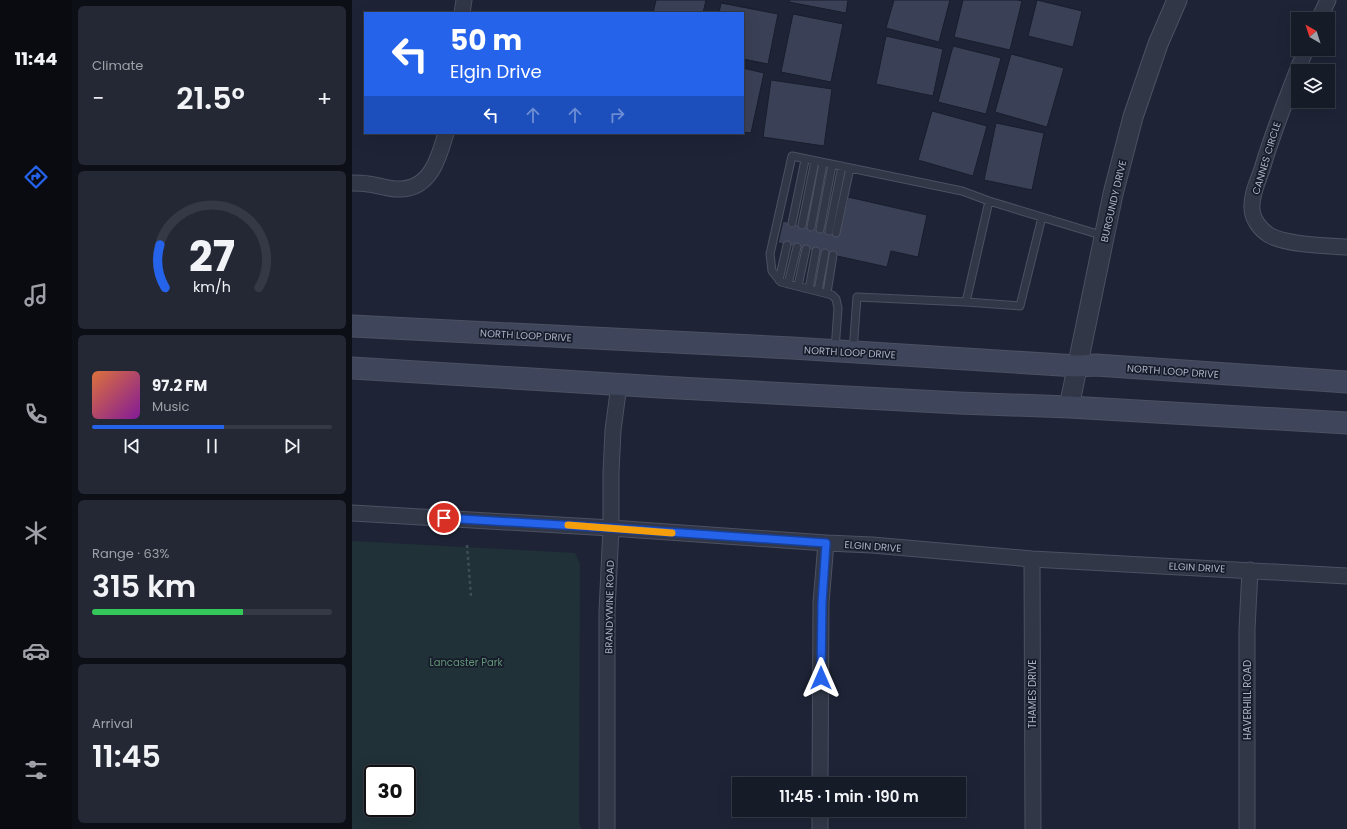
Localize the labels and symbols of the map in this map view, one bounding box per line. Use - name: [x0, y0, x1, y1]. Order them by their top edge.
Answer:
- north arrow: [1291, 12, 1335, 56]
- street label: CANNES CIRCLE: [1248, 120, 1285, 196]
- street label: BURGUNDY DRIVE: [1097, 159, 1130, 244]
- street label: NORTH LOOP DRIVE: [480, 326, 572, 345]
- street label: NORTH LOOP DRIVE: [804, 343, 896, 362]
- street label: NORTH LOOP DRIVE: [1127, 361, 1219, 382]
- pin: [427, 501, 461, 535]
- street label: ELGIN DRIVE: [844, 537, 902, 556]
- street label: ELGIN DRIVE: [1168, 559, 1226, 576]
- street label: BRANDYWINE ROAD: [601, 560, 618, 654]
- park label: Lancaster Park: [429, 655, 503, 670]
- position arrow: [800, 657, 842, 699]
- street label: THAMES DRIVE: [1025, 660, 1040, 728]
- street label: HAVERHILL ROAD: [1240, 660, 1255, 740]
- speed limit sign: 30: [364, 765, 416, 817]

